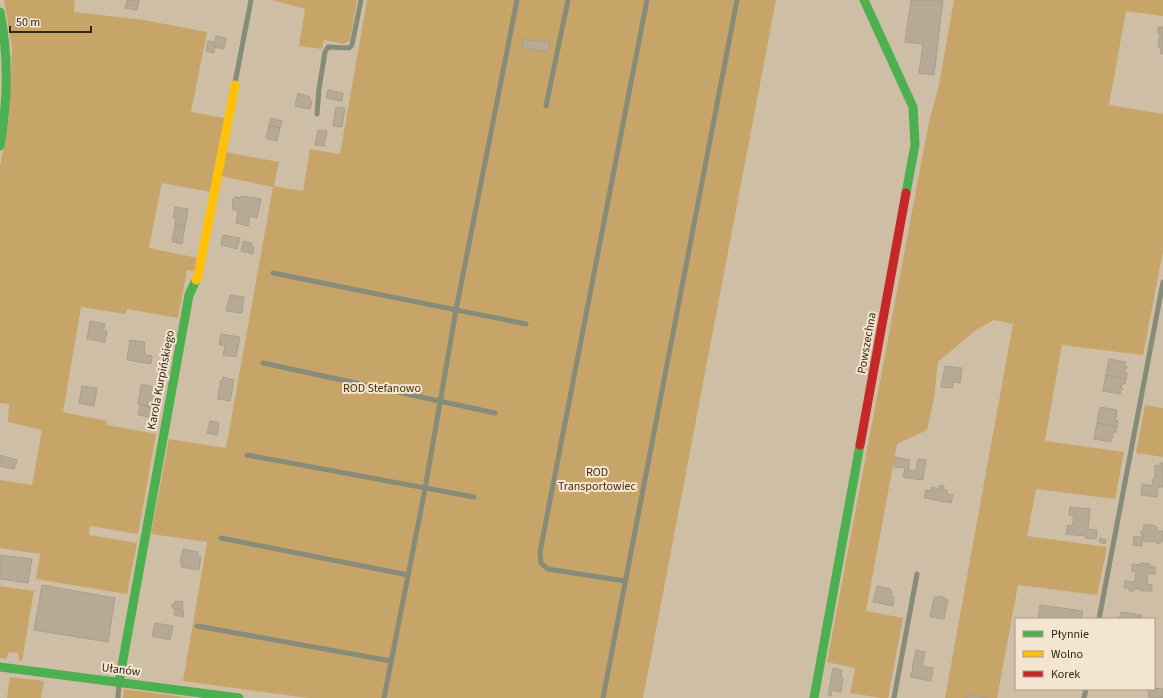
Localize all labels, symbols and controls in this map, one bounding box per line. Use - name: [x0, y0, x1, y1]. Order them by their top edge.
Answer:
- scale bar: [10, 8, 91, 34]
- text: 50 m: [16, 14, 40, 31]
- street label: Powszechna: [853, 311, 881, 375]
- street label: Karola Kurpińskiego: [143, 329, 179, 431]
- park label: ROD Stefanowo: [343, 380, 421, 397]
- park label: ROD Transportowiec: [558, 464, 637, 495]
- legend: [1015, 618, 1155, 690]
- text: Płynnie: [1051, 626, 1089, 643]
- text: Wolno: [1051, 646, 1083, 663]
- street label: Ułanów: [101, 659, 142, 681]
- text: Korek: [1051, 666, 1080, 683]

